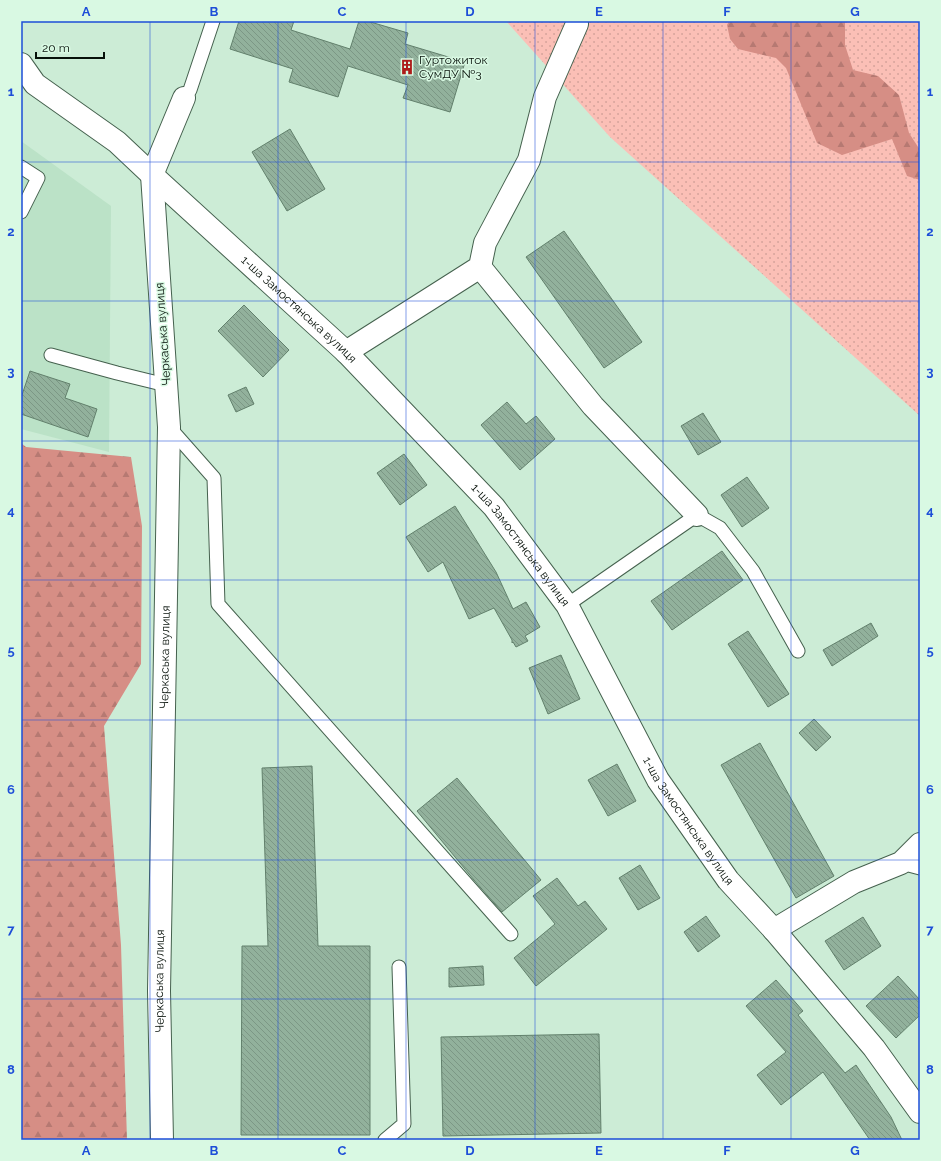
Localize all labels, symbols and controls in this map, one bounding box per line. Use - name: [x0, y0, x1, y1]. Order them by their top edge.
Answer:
- text: A: [82, 4, 91, 19]
- text: B: [210, 4, 219, 19]
- text: C: [338, 4, 347, 19]
- text: D: [465, 4, 475, 19]
- text: E: [595, 4, 603, 19]
- text: F: [723, 4, 731, 19]
- text: G: [850, 4, 860, 19]
- scale bar: [36, 34, 104, 60]
- text: 20 m: [42, 41, 70, 55]
- place label: Гуртожиток СумДУ №3: [419, 53, 488, 81]
- building icon: Гуртожиток СумДУ №3: [398, 58, 416, 76]
- text: 1: [8, 84, 15, 99]
- text: 1: [927, 84, 934, 99]
- text: 2: [7, 224, 15, 239]
- text: 2: [926, 224, 934, 239]
- street label: 1-ша Замостянська вулиця: [238, 253, 360, 366]
- street label: Черкаська вулиця: [152, 282, 174, 386]
- text: 3: [7, 364, 15, 379]
- text: 3: [926, 364, 934, 379]
- street label: 1-ша Замостянська вулиця: [468, 481, 572, 609]
- text: 4: [7, 503, 15, 518]
- text: 4: [926, 503, 934, 518]
- street label: Черкаська вулиця: [157, 605, 173, 709]
- text: 5: [7, 643, 15, 658]
- text: 5: [926, 643, 934, 658]
- street label: 1-ша Замостянська вулиця: [640, 754, 736, 888]
- text: 6: [7, 782, 15, 797]
- text: 6: [926, 782, 934, 797]
- text: 7: [7, 922, 15, 937]
- text: 7: [926, 922, 934, 937]
- street label: Черкаська вулиця: [152, 929, 167, 1033]
- text: 8: [7, 1062, 15, 1077]
- text: 8: [926, 1062, 934, 1077]
- text: A: [82, 1143, 91, 1158]
- text: B: [210, 1143, 219, 1158]
- text: C: [338, 1143, 347, 1158]
- text: D: [465, 1143, 475, 1158]
- text: E: [595, 1143, 603, 1158]
- text: F: [723, 1143, 731, 1158]
- text: G: [850, 1143, 860, 1158]

